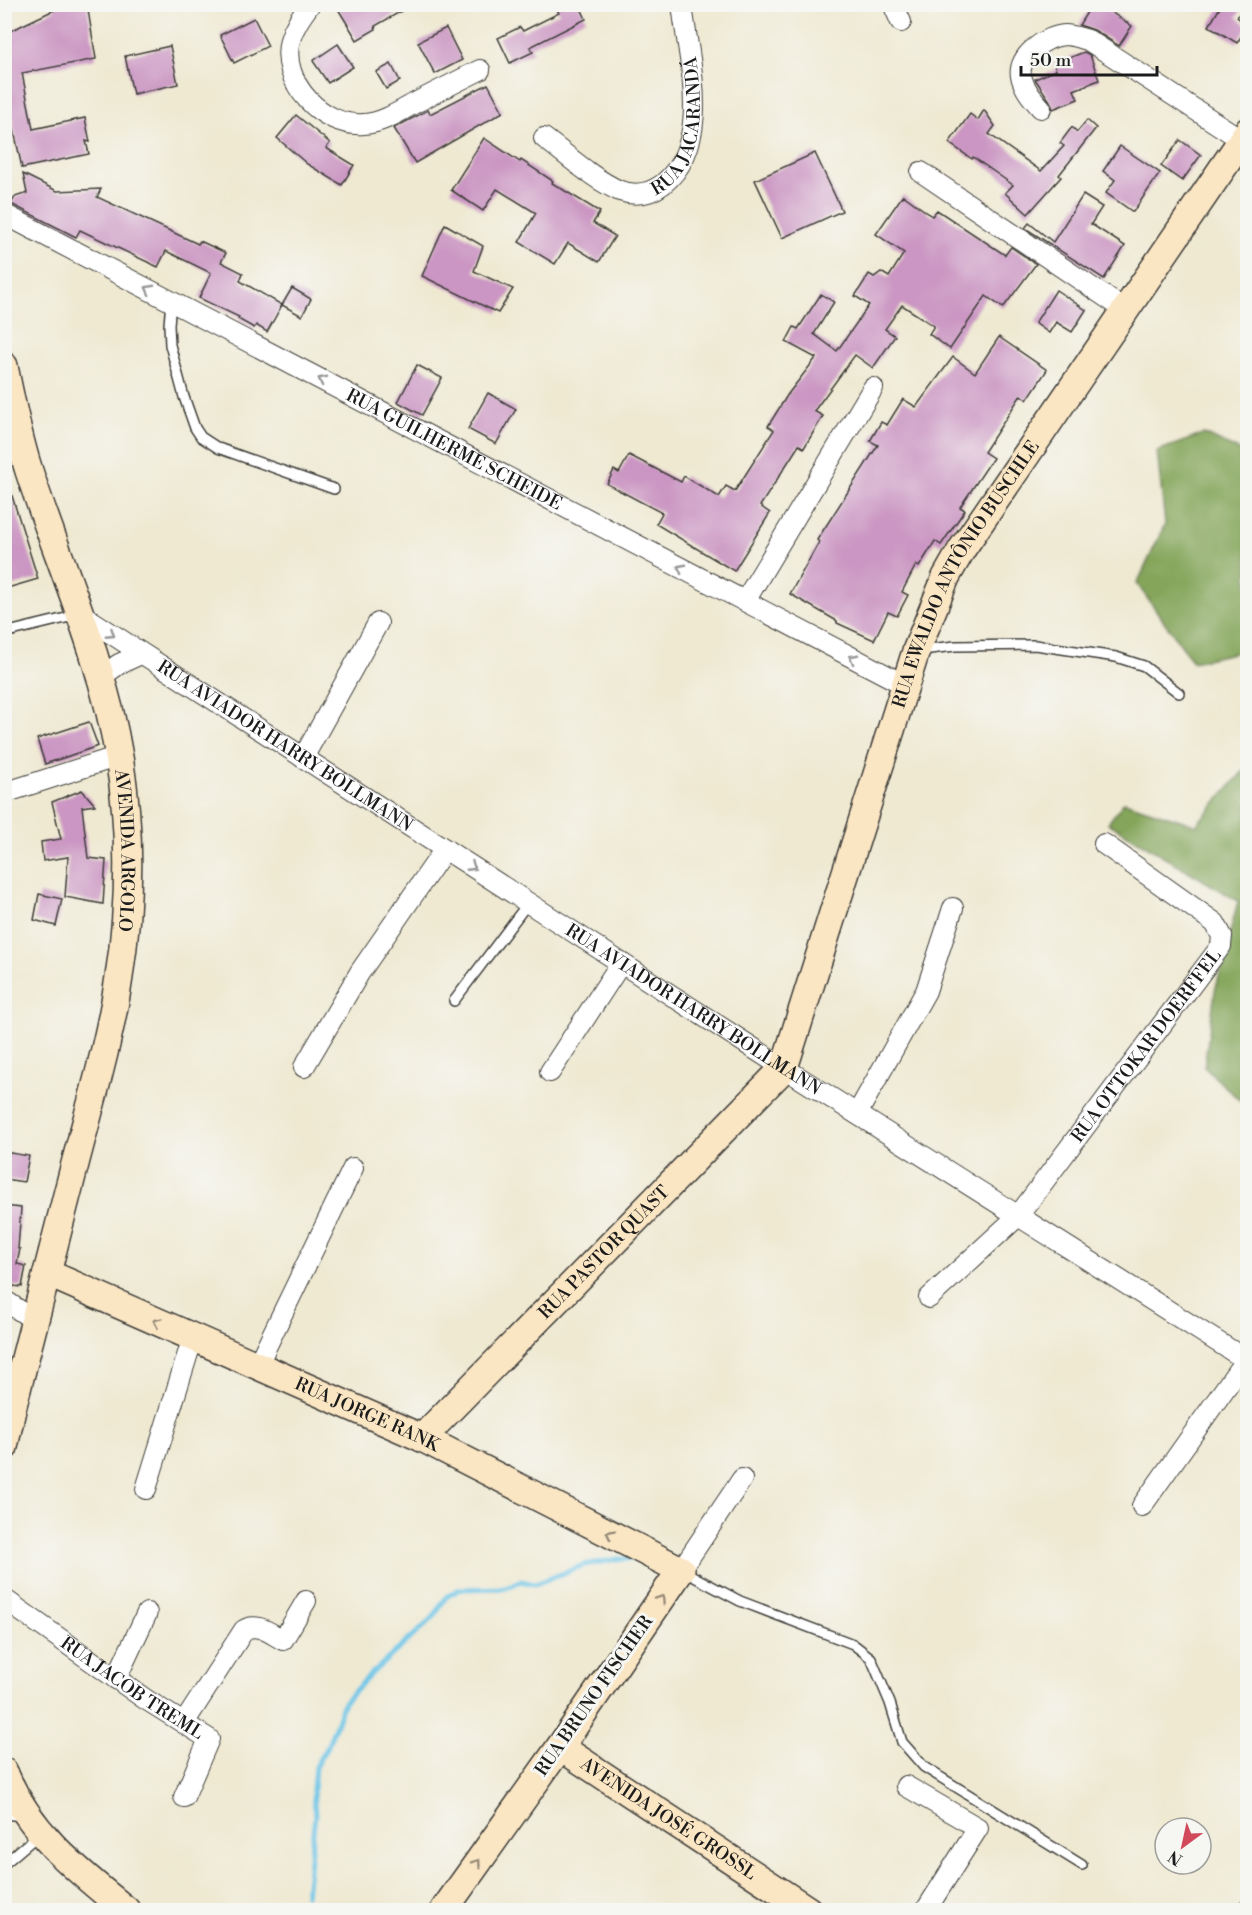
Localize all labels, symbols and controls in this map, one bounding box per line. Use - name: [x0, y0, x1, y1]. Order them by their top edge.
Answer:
- scale bar: [1021, 39, 1158, 77]
- text: 50 m: [1030, 49, 1072, 72]
- street label: RUA JACARANDÁ: [647, 55, 706, 201]
- one-way arrow: [145, 285, 155, 296]
- one-way arrow: [318, 376, 328, 387]
- street label: RUA GUILHERME SCHEIDE: [342, 383, 566, 515]
- street label: RUA EWALDO ANTÔNIO BUSCHLE: [887, 436, 1044, 711]
- one-way arrow: [676, 563, 687, 575]
- one-way arrow: [104, 627, 115, 638]
- one-way arrow: [849, 654, 860, 665]
- street label: RUA AVIADOR HARRY BOLLMANN: [153, 655, 418, 837]
- street label: AVENIDA ARGOLO: [109, 767, 139, 933]
- one-way arrow: [466, 860, 477, 871]
- street label: RUA AVIADOR HARRY BOLLMANN: [561, 919, 826, 1100]
- street label: RUA OTTOKAR DOERFFEL: [1066, 944, 1226, 1147]
- street label: RUA PASTOR QUAST: [533, 1180, 675, 1324]
- one-way arrow: [152, 1317, 163, 1329]
- street label: RUA JORGE RANK: [291, 1372, 445, 1457]
- one-way arrow: [606, 1529, 617, 1541]
- one-way arrow: [654, 1595, 665, 1606]
- street label: RUA BRUNO FISCHER: [530, 1611, 658, 1781]
- street label: RUA JACOB TREML: [56, 1631, 208, 1744]
- street label: AVENIDA JOSÉ GROSSL: [575, 1752, 761, 1885]
- north arrow: [1153, 1816, 1213, 1876]
- text: N: [1164, 1846, 1186, 1870]
- one-way arrow: [470, 1858, 481, 1869]

